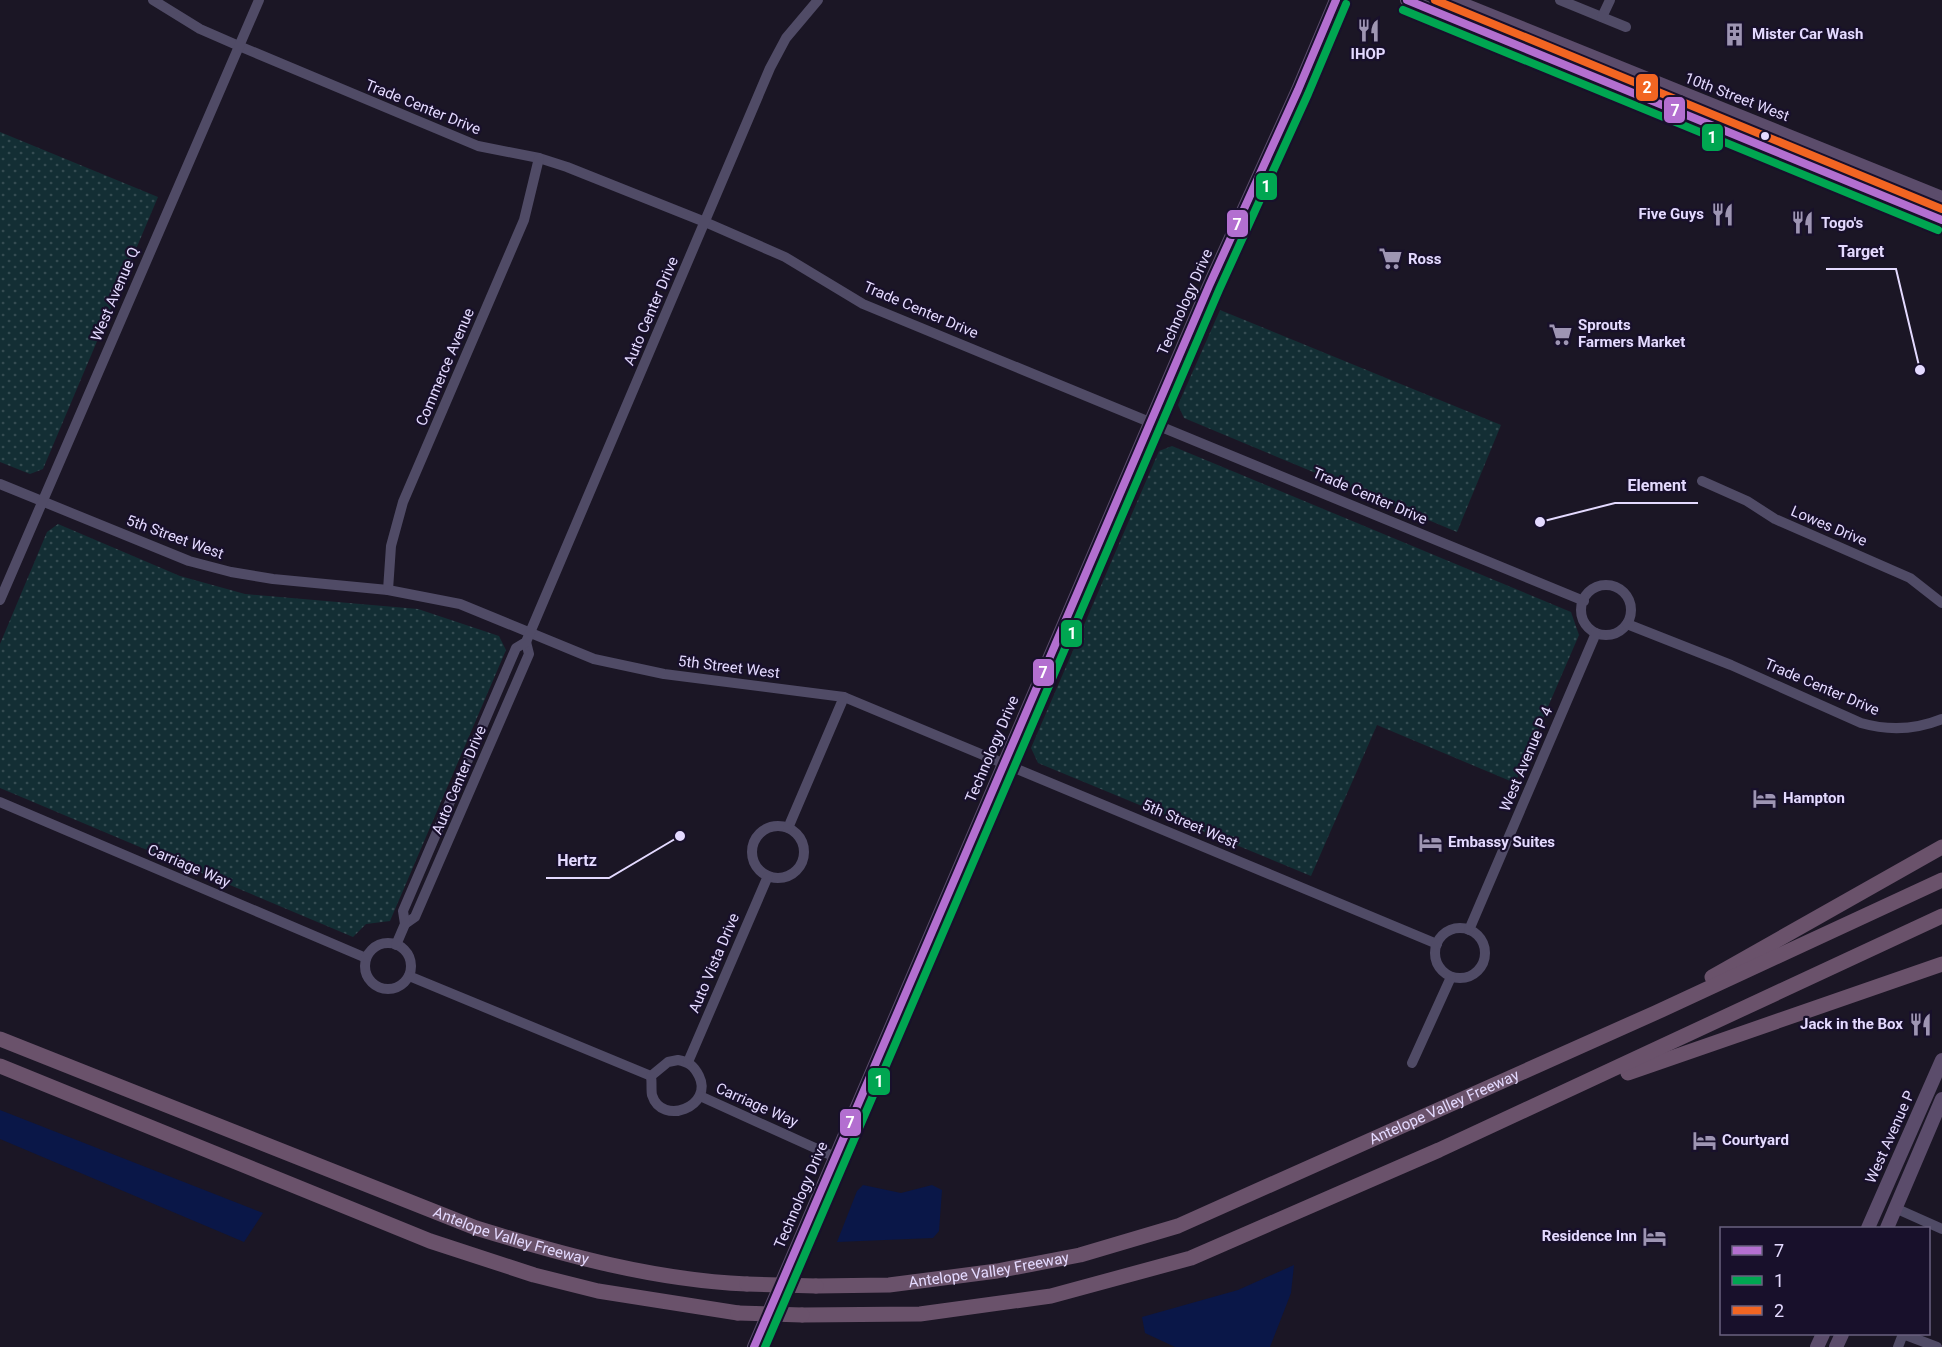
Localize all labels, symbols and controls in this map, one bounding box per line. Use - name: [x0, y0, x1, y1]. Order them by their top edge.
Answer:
- restaurant icon: IHOP: [1355, 17, 1381, 43]
- building icon: Mister Car Wash: [1721, 21, 1747, 47]
- place label: Mister Car Wash: [1752, 25, 1863, 43]
- place label: IHOP: [1351, 45, 1386, 63]
- street label: 10th Street West: [1682, 69, 1792, 125]
- line badge: 2: [1635, 73, 1659, 102]
- street label: Trade Center Drive: [363, 76, 483, 138]
- text: 2: [1642, 78, 1652, 97]
- line badge: 7: [1663, 96, 1686, 124]
- text: 7: [1670, 101, 1680, 120]
- line badge: 1: [1701, 123, 1724, 152]
- text: 1: [1707, 128, 1717, 147]
- unlabelled marker: [1759, 130, 1771, 142]
- line badge: 1: [1255, 172, 1278, 201]
- text: 1: [1261, 177, 1271, 196]
- restaurant icon: Five Guys: [1709, 201, 1735, 227]
- place label: Five Guys: [1639, 205, 1704, 223]
- line badge: 7: [1226, 209, 1249, 238]
- restaurant icon: Togo's: [1790, 210, 1816, 236]
- place label: Togo's: [1821, 214, 1864, 232]
- text: 7: [1232, 215, 1242, 234]
- callout: Target: [1826, 235, 1896, 269]
- text: Target: [1838, 242, 1885, 261]
- street label: West Avenue Q: [87, 244, 143, 344]
- street label: Technology Drive: [1154, 246, 1216, 358]
- supermarket icon: Ross: [1377, 246, 1403, 272]
- place label: Ross: [1408, 250, 1442, 268]
- street label: Auto Center Drive: [620, 254, 682, 368]
- street label: Trade Center Drive: [861, 278, 981, 342]
- street label: Commerce Avenue: [412, 305, 478, 429]
- place label: Sprouts Farmers Market: [1578, 316, 1685, 351]
- supermarket icon: Sprouts Farmers Market: [1547, 321, 1573, 347]
- street label: Trade Center Drive: [1310, 464, 1430, 528]
- callout: Element: [1615, 469, 1698, 503]
- text: Element: [1628, 476, 1687, 495]
- street label: Lowes Drive: [1788, 502, 1870, 550]
- street label: 5th Street West: [124, 511, 226, 563]
- line badge: 1: [1060, 619, 1083, 648]
- text: 1: [1067, 624, 1077, 643]
- street label: 5th Street West: [677, 652, 781, 682]
- street label: Trade Center Drive: [1762, 655, 1882, 719]
- line badge: 7: [1032, 658, 1055, 687]
- text: 7: [1038, 663, 1048, 682]
- street label: Technology Drive: [961, 693, 1023, 805]
- street label: West Avenue P 4: [1496, 704, 1556, 814]
- street label: Auto Center Drive: [428, 723, 490, 837]
- hotel icon: Hampton: [1752, 785, 1778, 811]
- place label: Hampton: [1783, 789, 1845, 807]
- street label: 5th Street West: [1139, 796, 1241, 852]
- hotel icon: Embassy Suites: [1417, 829, 1443, 855]
- place label: Embassy Suites: [1448, 833, 1555, 851]
- street label: Carriage Way: [145, 840, 233, 892]
- callout: Hertz: [546, 844, 609, 878]
- text: Hertz: [557, 851, 597, 870]
- street label: Auto Vista Drive: [685, 910, 743, 1016]
- restaurant icon: Jack in the Box: [1908, 1011, 1934, 1037]
- place label: Jack in the Box: [1800, 1015, 1903, 1033]
- street label: Antelope Valley Freeway: [1366, 1066, 1522, 1148]
- line badge: 1: [867, 1067, 891, 1096]
- text: 1: [874, 1072, 884, 1091]
- street label: Carriage Way: [713, 1079, 801, 1131]
- street label: West Avenue P: [1862, 1088, 1918, 1186]
- line badge: 7: [839, 1108, 862, 1137]
- text: 7: [845, 1113, 855, 1132]
- hotel icon: Courtyard: [1691, 1127, 1717, 1153]
- place label: Courtyard: [1722, 1131, 1789, 1149]
- street label: Technology Drive: [770, 1139, 832, 1251]
- street label: Antelope Valley Freeway: [431, 1203, 591, 1268]
- hotel icon: Residence Inn: [1642, 1223, 1668, 1249]
- place label: Residence Inn: [1542, 1227, 1637, 1245]
- legend: [1720, 1227, 1930, 1335]
- text: 7: [1774, 1240, 1784, 1261]
- street label: Antelope Valley Freeway: [908, 1248, 1071, 1291]
- text: 1: [1774, 1270, 1784, 1291]
- text: 2: [1774, 1300, 1784, 1321]

